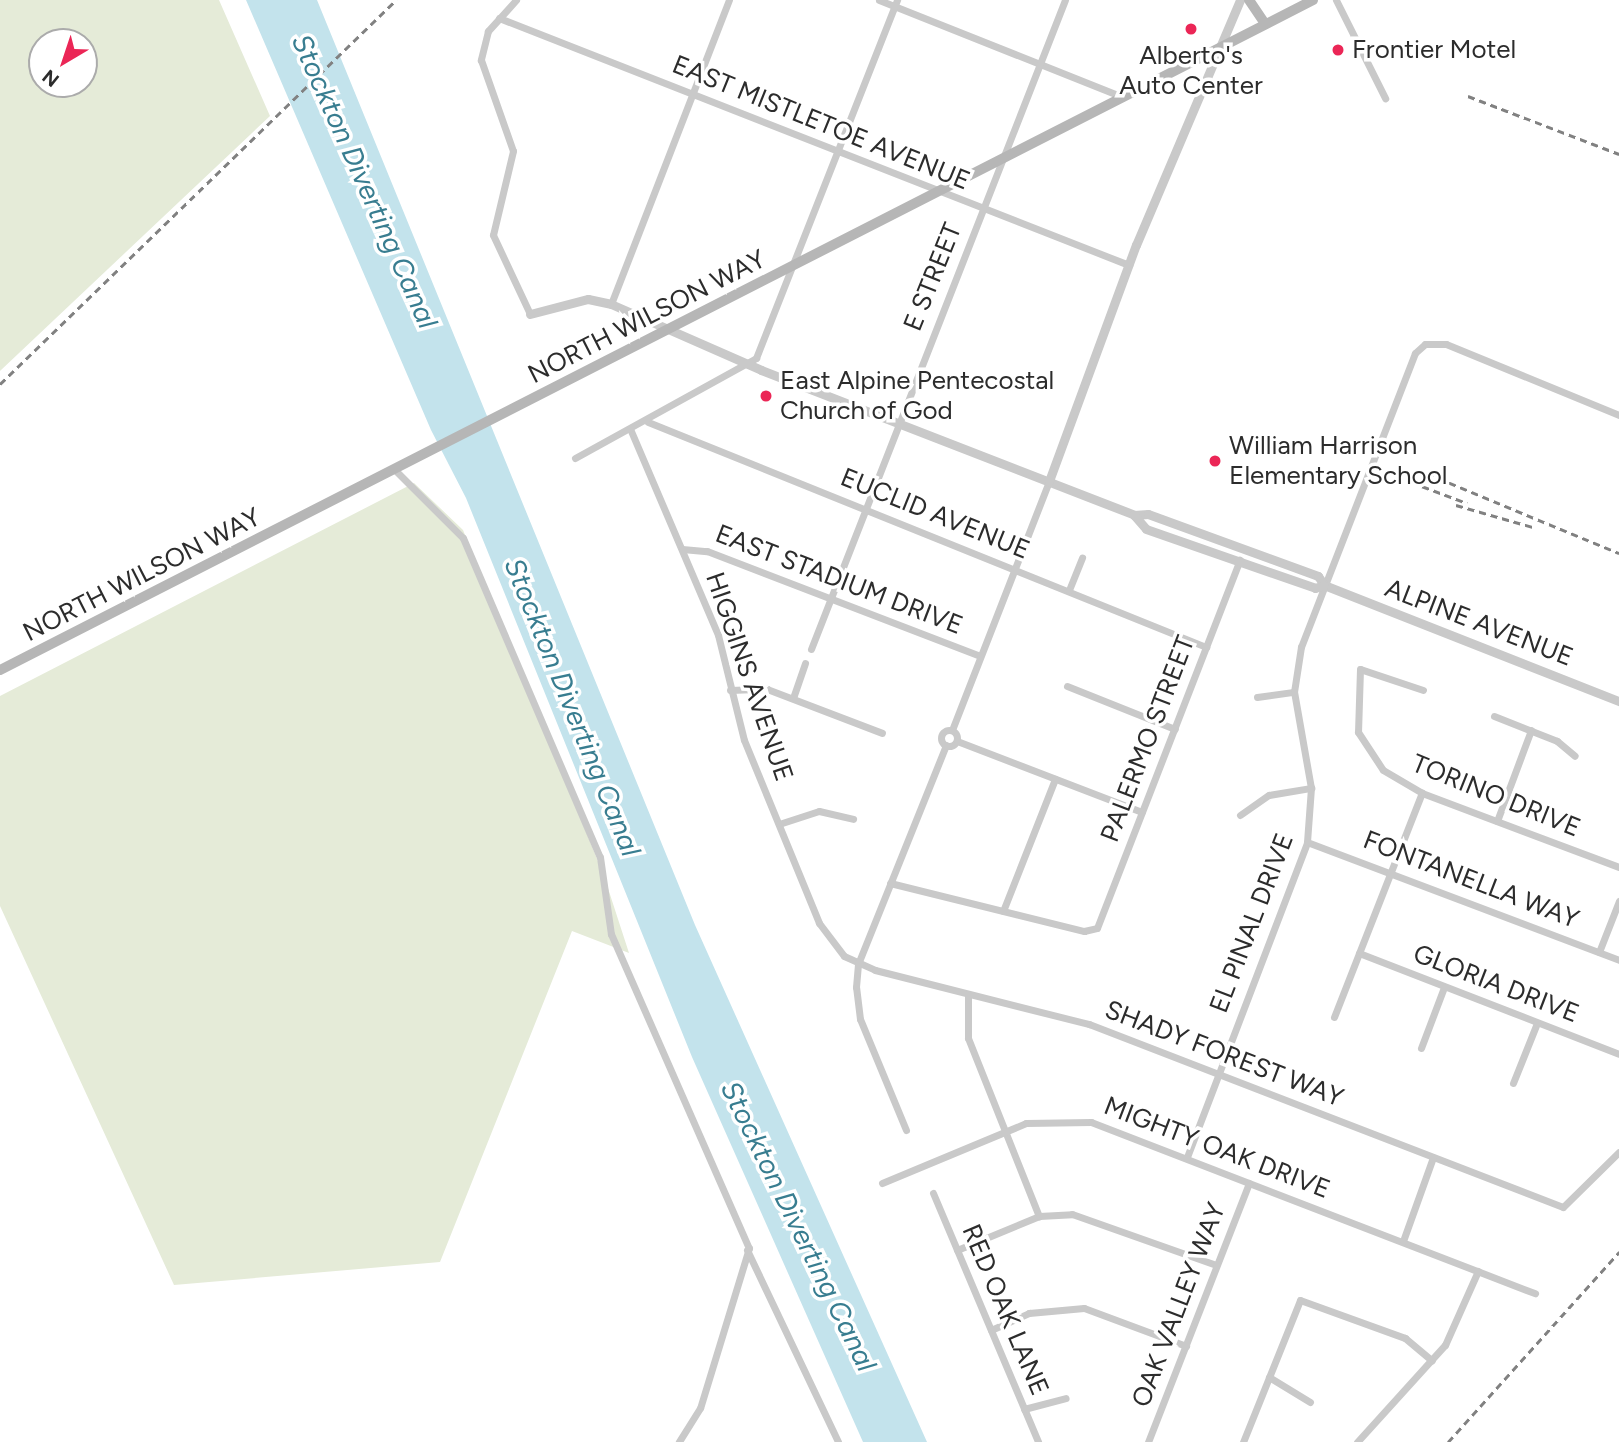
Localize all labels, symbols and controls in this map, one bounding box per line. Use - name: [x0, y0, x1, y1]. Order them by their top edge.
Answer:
- marker: Alberto's Auto Center: [1183, 21, 1199, 37]
- north arrow: [28, 28, 98, 98]
- water label: Stockton Diverting Canal: [285, 29, 445, 333]
- place label: Frontier Motel: [1352, 34, 1516, 66]
- place label: Alberto's Auto Center: [1119, 40, 1263, 102]
- marker: Frontier Motel: [1330, 42, 1346, 58]
- street label: EAST MISTLETOE AVENUE: [668, 49, 974, 197]
- text: N: [38, 65, 64, 92]
- street label: E STREET: [897, 219, 969, 335]
- street label: NORTH WILSON WAY: [523, 244, 771, 390]
- place label: East Alpine Pentecostal Church of God: [780, 365, 1054, 426]
- marker: East Alpine Pentecostal Church of God: [758, 388, 774, 404]
- place label: William Harrison Elementary School: [1229, 430, 1447, 492]
- marker: William Harrison Elementary School: [1207, 453, 1223, 469]
- street label: EUCLID AVENUE: [836, 462, 1034, 566]
- street label: NORTH WILSON WAY: [18, 502, 266, 648]
- street label: EAST STADIUM DRIVE: [711, 518, 967, 642]
- water label: Stockton Diverting Canal: [498, 553, 648, 861]
- street label: HIGGINS AVENUE: [699, 568, 799, 786]
- street label: ALPINE AVENUE: [1381, 573, 1577, 673]
- street label: PALERMO STREET: [1094, 632, 1202, 846]
- street label: TORINO DRIVE: [1407, 748, 1585, 844]
- street label: FONTANELLA WAY: [1359, 825, 1583, 935]
- street label: EL PINAL DRIVE: [1203, 829, 1301, 1017]
- street label: GLORIA DRIVE: [1409, 938, 1583, 1030]
- street label: SHADY FOREST WAY: [1100, 994, 1348, 1114]
- water label: Stockton Diverting Canal: [714, 1075, 884, 1377]
- street label: MIGHTY OAK DRIVE: [1100, 1091, 1334, 1205]
- street label: OAK VALLEY WAY: [1126, 1198, 1232, 1412]
- street label: RED OAK LANE: [955, 1220, 1055, 1400]

